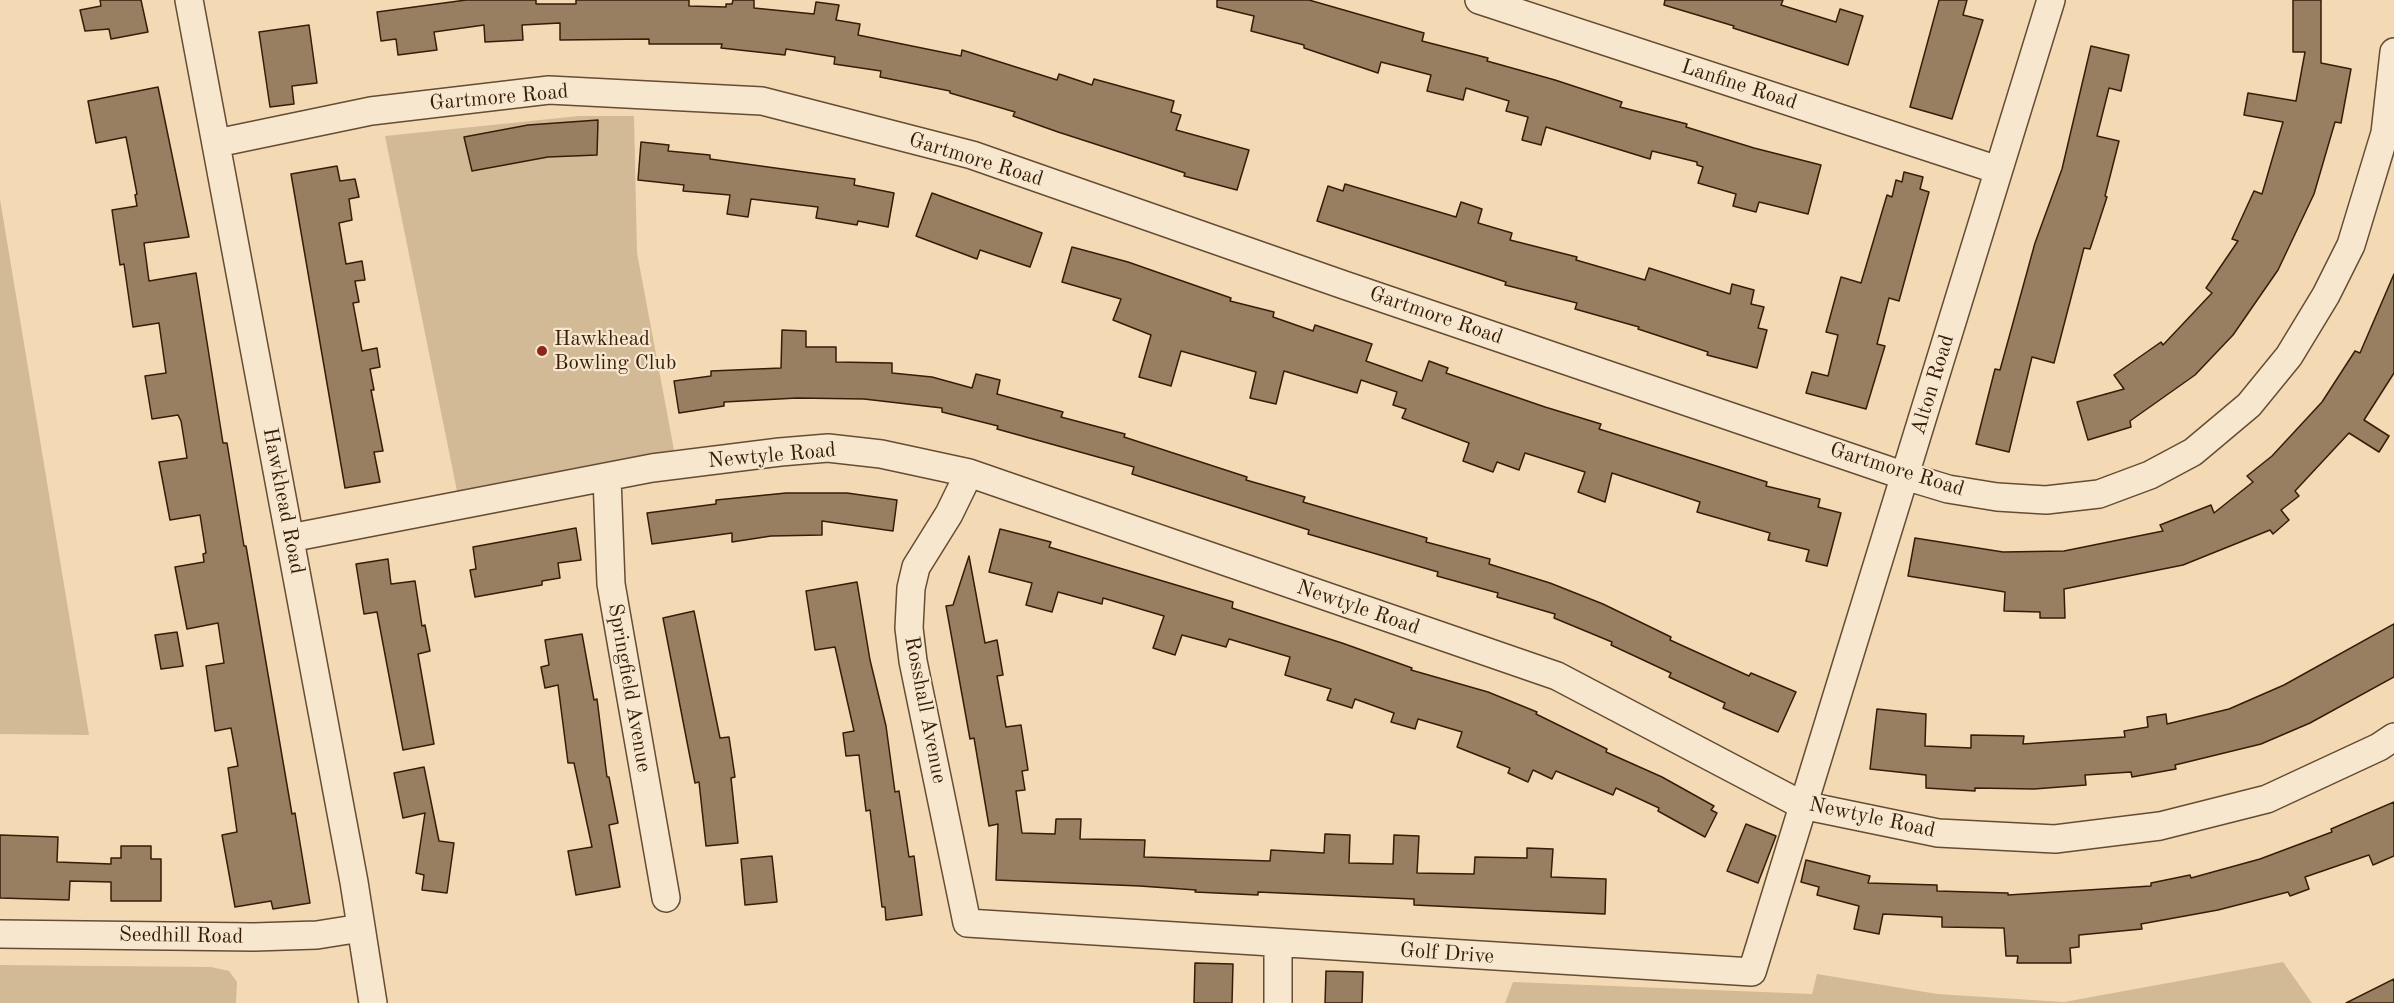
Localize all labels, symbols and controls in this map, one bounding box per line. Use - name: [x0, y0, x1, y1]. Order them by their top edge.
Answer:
- street label: Lanfine Road: [1678, 54, 1800, 116]
- street label: Gartmore Road: [428, 79, 570, 117]
- street label: Gartmore Road: [906, 128, 1046, 192]
- street label: Gartmore Road: [1366, 281, 1506, 351]
- place label: Hawkhead Bowling Club: [554, 326, 676, 376]
- street label: Alton Road: [1906, 332, 1960, 438]
- marker: Hawkhead Bowling Club: [535, 344, 549, 358]
- street label: Hawkhead Road: [256, 426, 310, 576]
- street label: Newtyle Road: [707, 438, 837, 474]
- street label: Gartmore Road: [1827, 438, 1967, 502]
- street label: Newtyle Road: [1293, 575, 1423, 641]
- street label: Springfield Avenue: [602, 602, 656, 774]
- street label: Rosshall Avenue: [898, 634, 952, 786]
- street label: Newtyle Road: [1806, 792, 1938, 844]
- street label: Seedhill Road: [119, 922, 243, 950]
- street label: Golf Drive: [1399, 938, 1495, 970]

